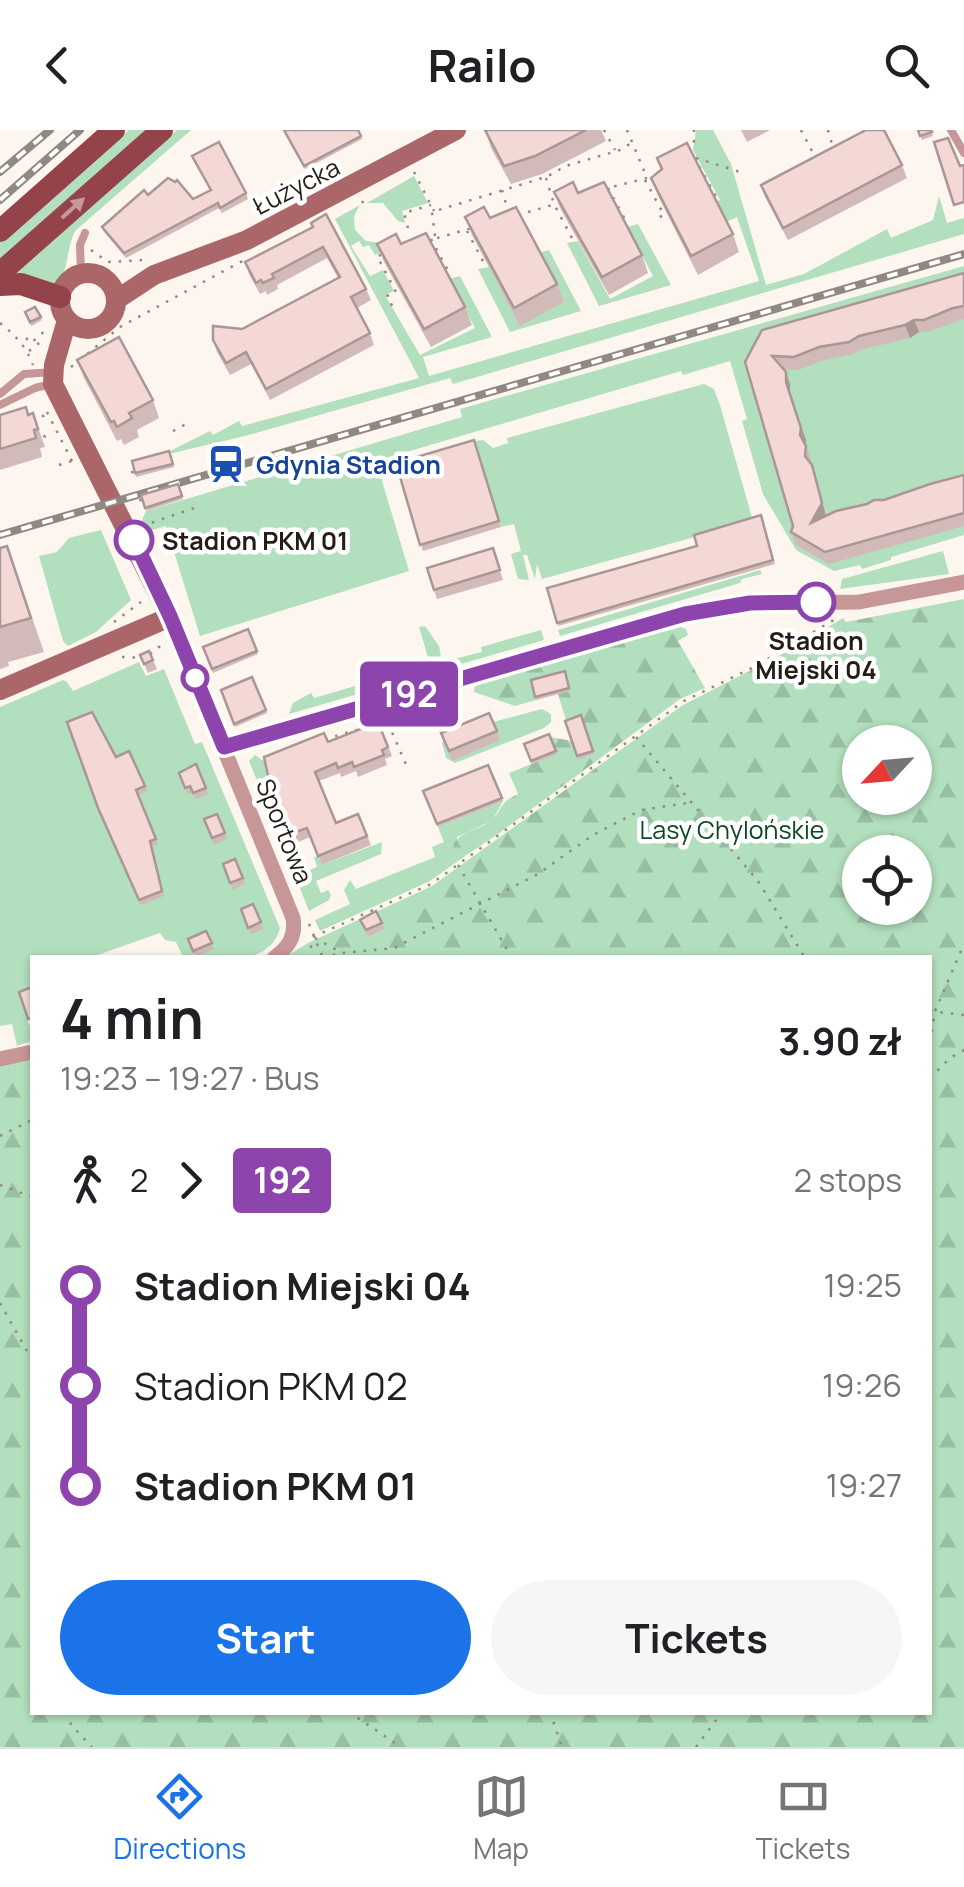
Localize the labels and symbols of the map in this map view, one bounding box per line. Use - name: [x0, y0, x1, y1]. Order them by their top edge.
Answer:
- street label: Łużycka: [246, 149, 346, 223]
- one-way arrow: [60, 197, 85, 219]
- station icon: Gdynia Stadion: [205, 443, 247, 485]
- place label: Gdynia Stadion: [256, 447, 441, 482]
- marker: Stadion PKM 01: [115, 521, 153, 559]
- place label: Stadion PKM 01: [162, 523, 348, 558]
- marker: Stadion Miejski 04: [797, 583, 835, 621]
- place label: Stadion Miejski 04: [755, 623, 877, 687]
- line badge: 192: [352, 662, 466, 726]
- unlabelled marker: [182, 665, 208, 691]
- north arrow: [842, 725, 932, 815]
- street label: Sportowa: [248, 773, 322, 889]
- park label: Lasy Chylońskie: [640, 812, 824, 847]

